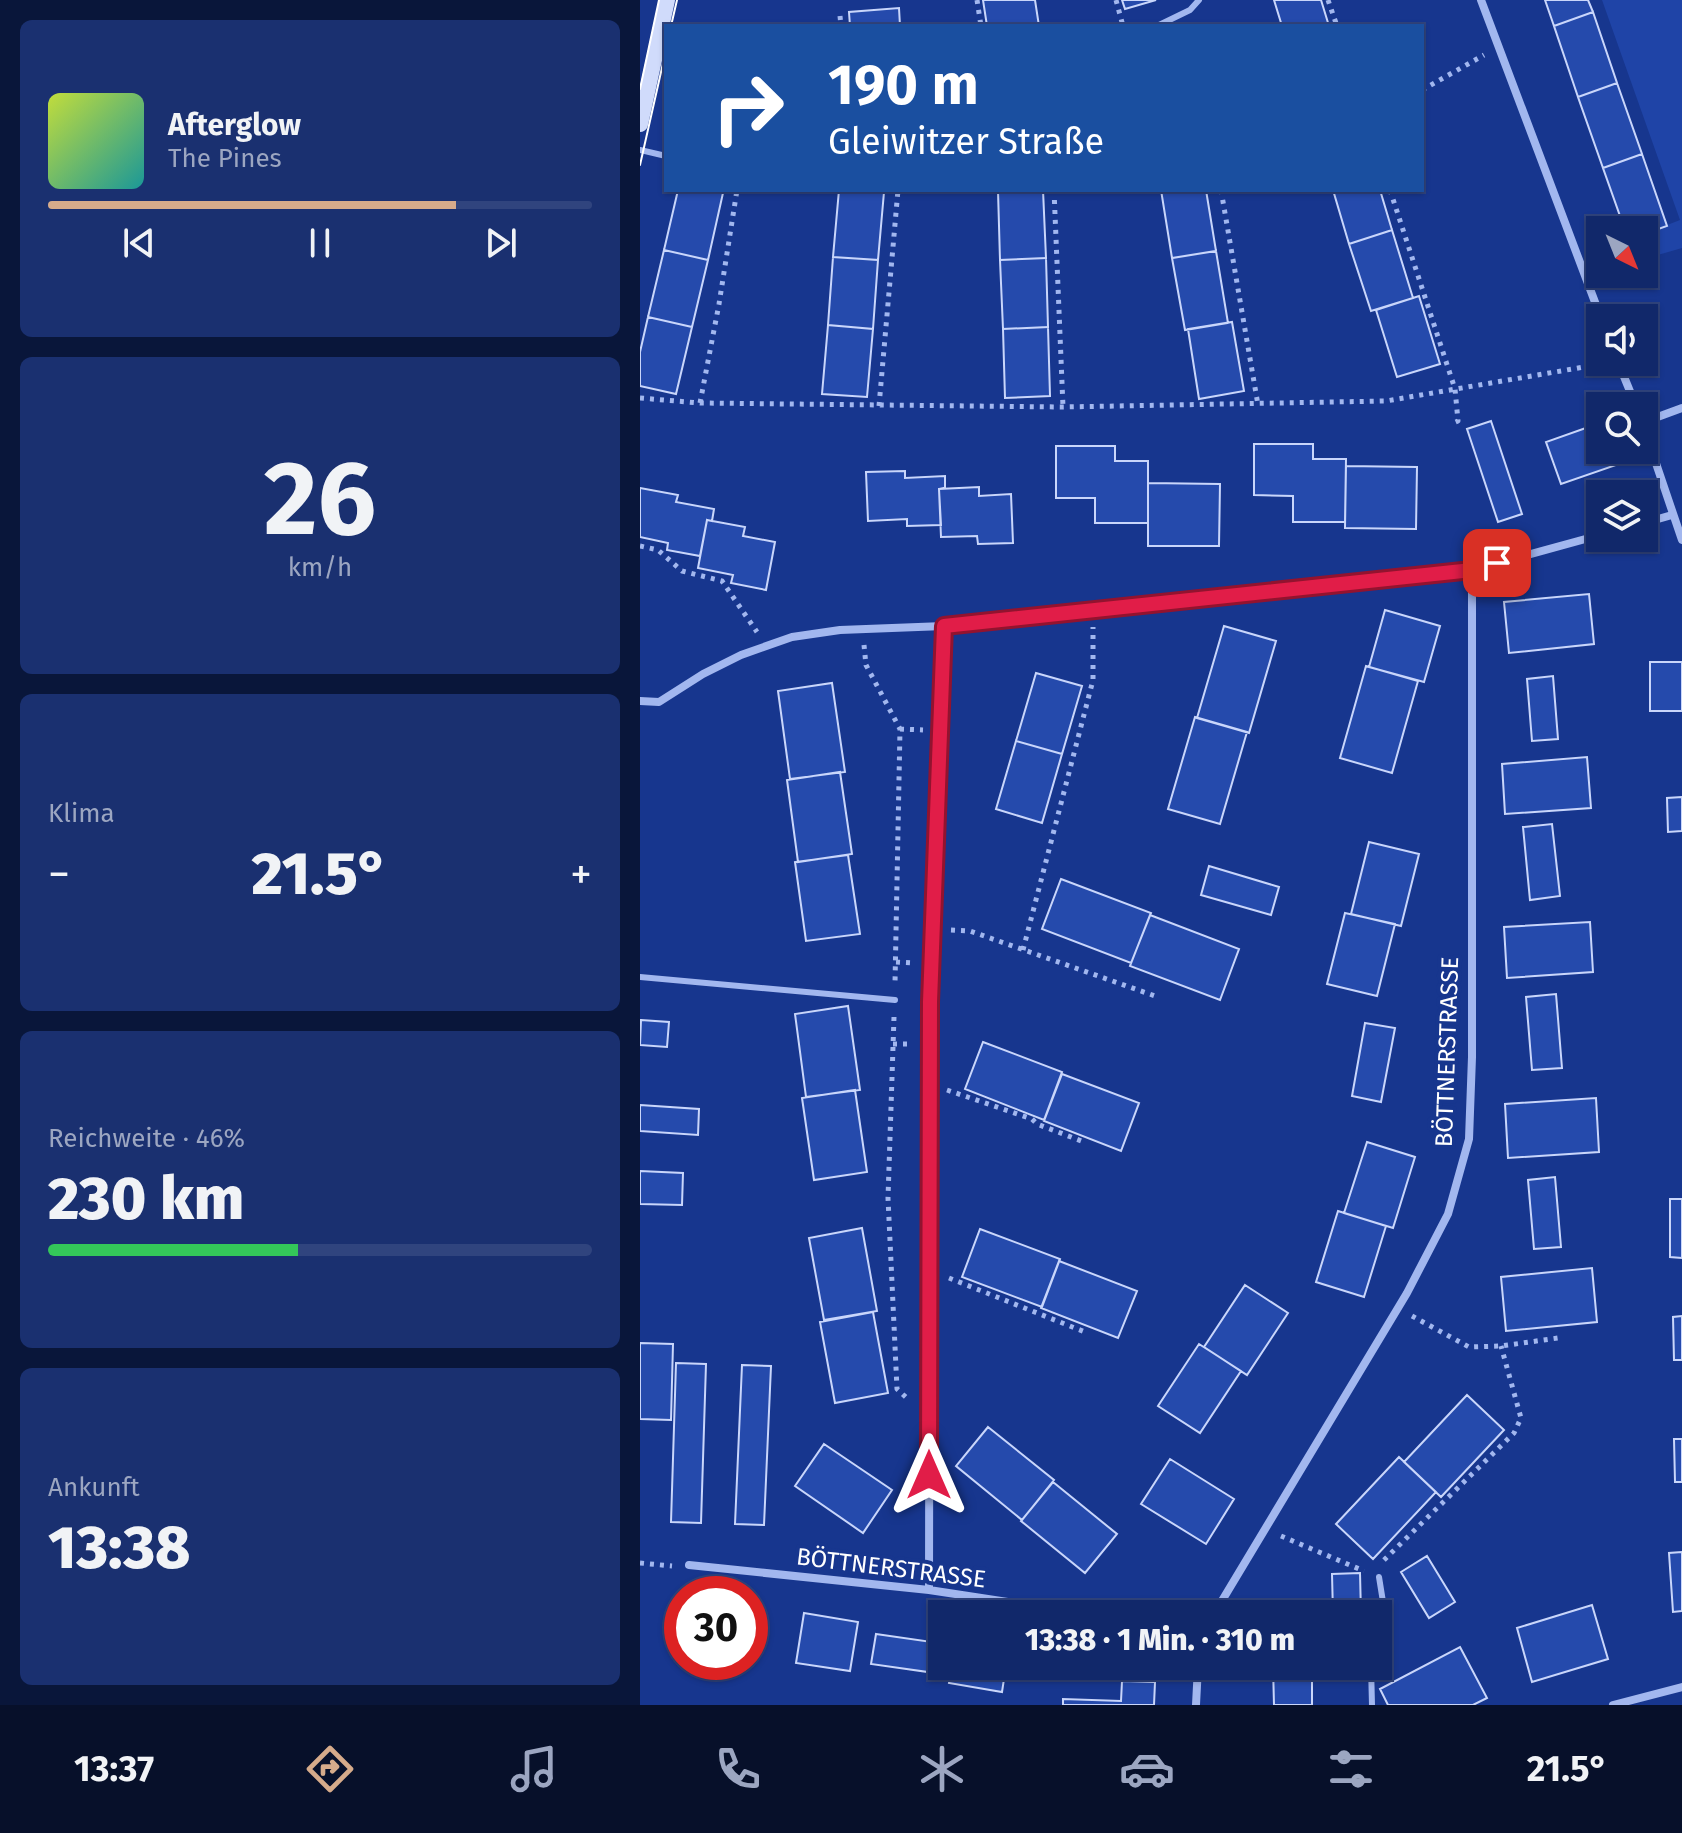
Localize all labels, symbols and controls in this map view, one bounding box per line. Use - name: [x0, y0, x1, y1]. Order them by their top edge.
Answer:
- text: 190 m: [828, 52, 979, 119]
- icon: right: [696, 56, 800, 160]
- text: Afterglow: [168, 107, 301, 143]
- text: Gleiwitzer Straße: [828, 120, 1104, 164]
- text: The Pines: [168, 143, 282, 174]
- north arrow: [1586, 216, 1658, 288]
- map controls: [1586, 216, 1658, 552]
- icon: previous: [117, 221, 161, 265]
- icon: pause: [298, 221, 342, 265]
- icon: next: [479, 221, 523, 265]
- button: sound: [1586, 304, 1658, 376]
- button: search: [1586, 392, 1658, 464]
- text: 26: [264, 437, 376, 562]
- button: layers: [1586, 480, 1658, 552]
- pin: [1463, 529, 1531, 597]
- icon: arrive: [1475, 541, 1519, 585]
- text: km/h: [288, 552, 352, 583]
- text: Klima: [48, 798, 115, 829]
- text: 21.5°: [252, 838, 388, 910]
- text: −: [48, 848, 70, 901]
- text: +: [570, 848, 592, 901]
- street label: BÖTTNERSTRASSE: [1430, 956, 1464, 1148]
- text: Reichweite · 46%: [48, 1123, 245, 1154]
- text: 230 km: [48, 1163, 244, 1235]
- position arrow: [887, 1433, 971, 1517]
- text: Ankunft: [48, 1472, 140, 1503]
- text: 13:38: [48, 1512, 190, 1584]
- street label: BÖTTNERSTRASSE: [795, 1542, 987, 1594]
- speed limit sign: 30: [664, 1576, 768, 1680]
- text: 13:38 · 1 Min. · 310 m: [1025, 1622, 1295, 1658]
- icon: directions: [302, 1741, 358, 1797]
- icon: music: [506, 1741, 562, 1797]
- icon: phone: [710, 1741, 766, 1797]
- icon: climate: [914, 1741, 970, 1797]
- icon: car: [1119, 1741, 1175, 1797]
- icon: filters: [1323, 1741, 1379, 1797]
- text: 13:37: [74, 1747, 154, 1791]
- text: 21.5°: [1527, 1747, 1608, 1791]

